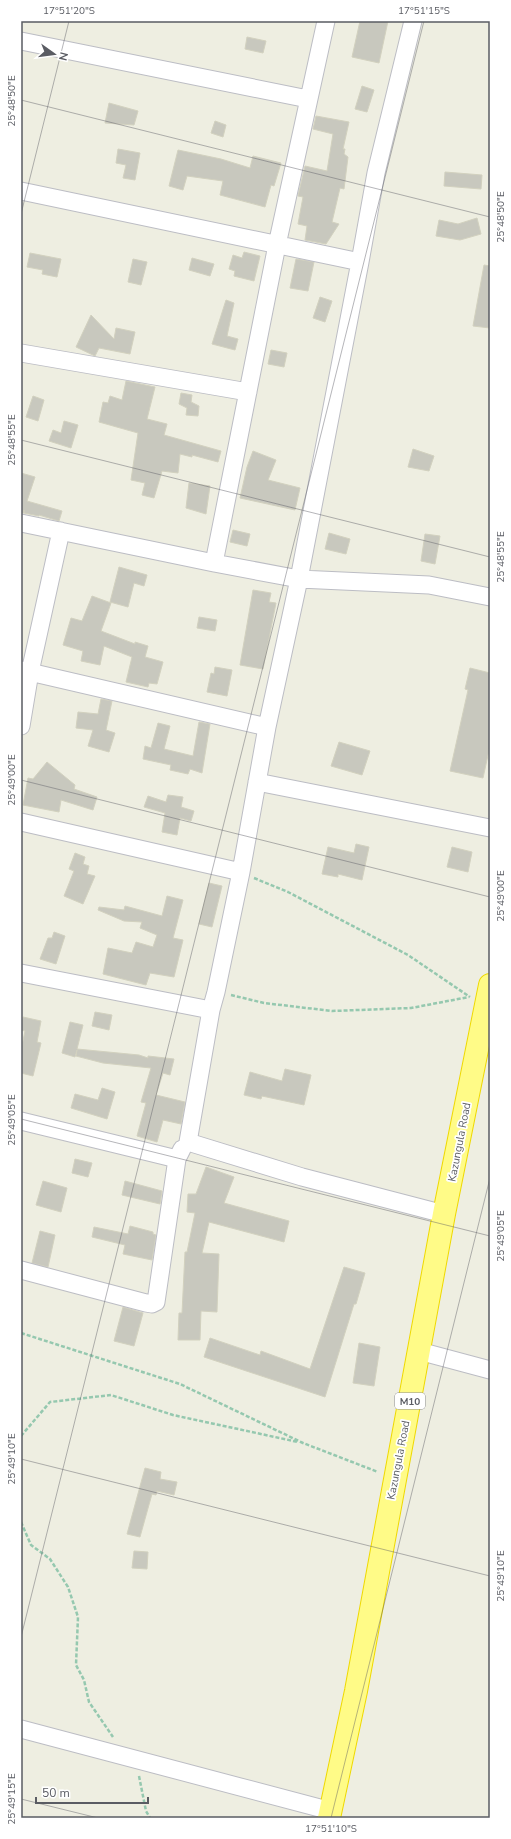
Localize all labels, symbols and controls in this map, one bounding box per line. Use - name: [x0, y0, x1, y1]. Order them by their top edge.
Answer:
- text: 17°51'20"S: [43, 4, 95, 18]
- text: 17°51'15"S: [398, 4, 450, 18]
- north arrow: [34, 34, 74, 74]
- text: N: [55, 50, 71, 62]
- text: 25°48'50"E: [5, 75, 19, 127]
- text: 25°48'50"E: [494, 191, 508, 243]
- text: 25°48'55"E: [5, 414, 19, 466]
- text: 25°48'55"E: [494, 531, 508, 583]
- text: 25°49'00"E: [5, 754, 19, 806]
- text: 25°49'00"E: [494, 870, 508, 922]
- text: 25°49'05"E: [5, 1094, 19, 1146]
- street label: Kazungula Road: [444, 1101, 475, 1183]
- text: 25°49'05"E: [494, 1210, 508, 1262]
- road number: M10: [395, 1393, 425, 1409]
- street label: Kazungula Road: [383, 1419, 414, 1501]
- text: 25°49'10"E: [5, 1433, 19, 1485]
- text: 25°49'10"E: [494, 1550, 508, 1602]
- text: 25°49'15"E: [5, 1773, 19, 1825]
- scale bar: [36, 1779, 148, 1805]
- text: 50 m: [42, 1785, 70, 1801]
- text: 17°51'10"S: [305, 1822, 357, 1836]

